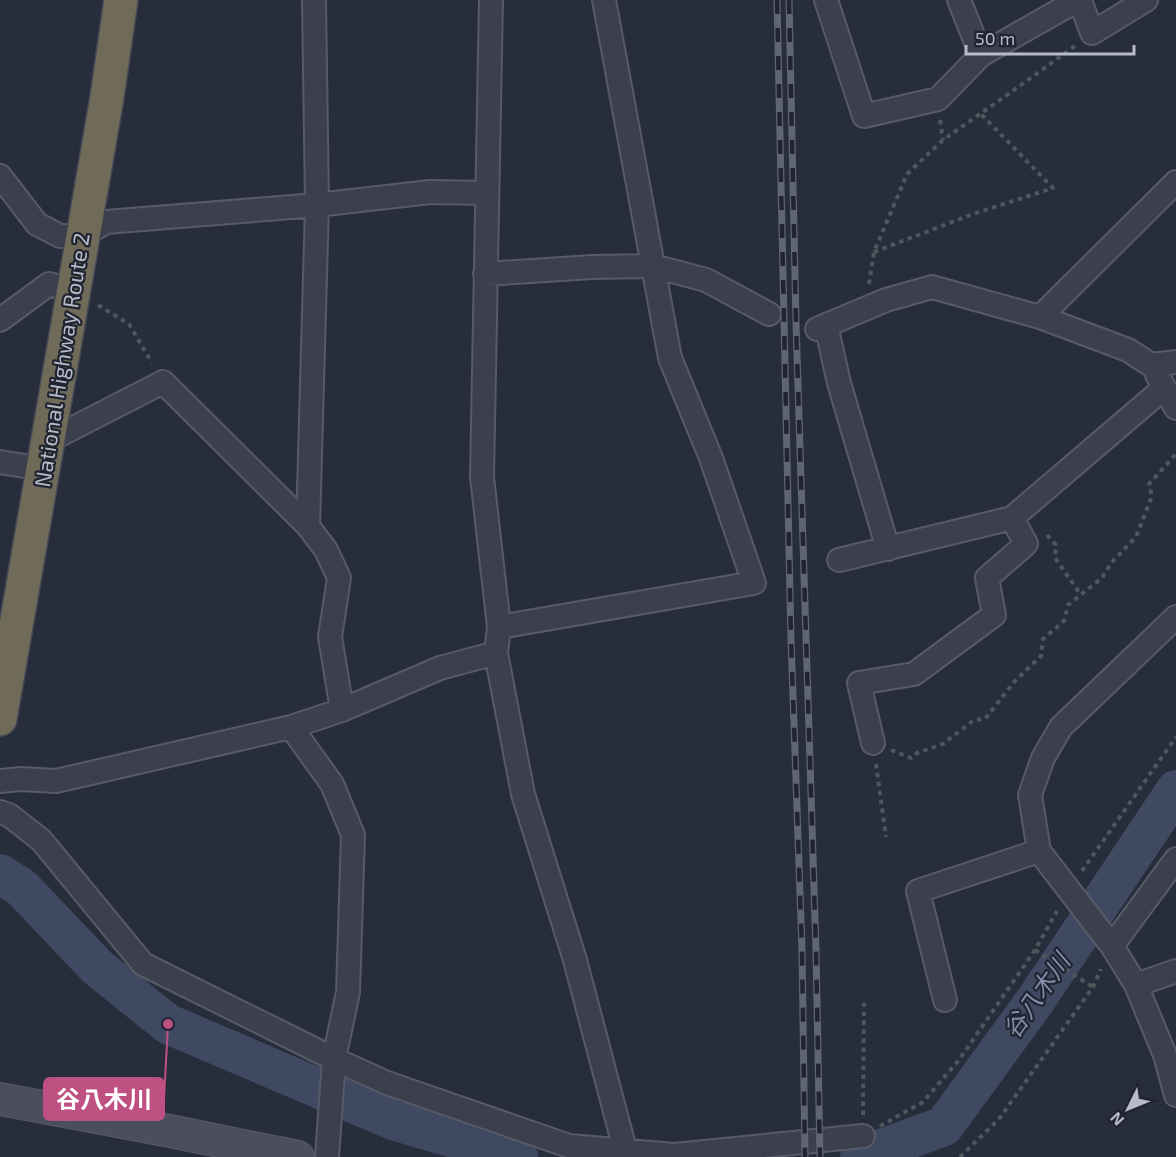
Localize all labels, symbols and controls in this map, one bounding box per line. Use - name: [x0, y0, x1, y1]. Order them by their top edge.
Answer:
- scale bar: [966, 18, 1134, 56]
- text: 50 m: [975, 27, 1015, 49]
- street label: National Highway Route 2: [28, 231, 94, 489]
- water label: 谷八木川: [996, 945, 1077, 1043]
- callout: 谷八木川: [44, 1078, 164, 1120]
- north arrow: [1098, 1079, 1158, 1139]
- text: 谷八木川: [56, 1084, 152, 1113]
- text: N: [1106, 1109, 1128, 1130]

